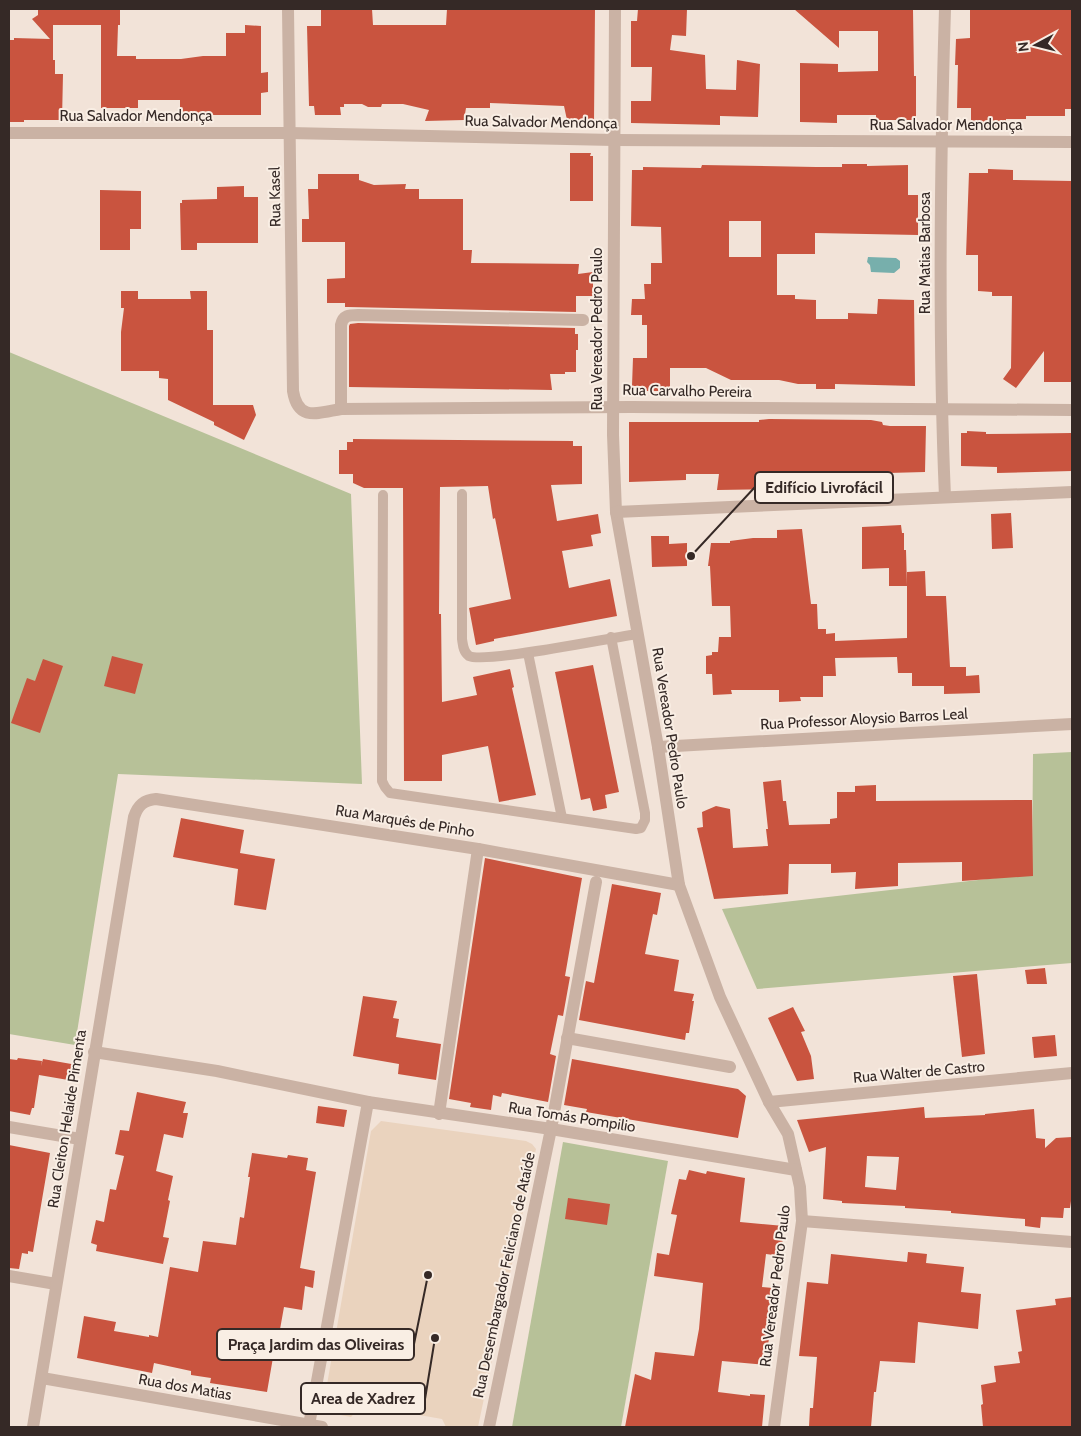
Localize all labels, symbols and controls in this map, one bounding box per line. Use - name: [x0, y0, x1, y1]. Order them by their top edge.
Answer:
- north arrow: [1011, 20, 1061, 70]
- text: N: [1014, 41, 1033, 53]
- street label: Rua Salvador Mendonça: [60, 107, 213, 125]
- street label: Rua Salvador Mendonça: [464, 112, 618, 132]
- street label: Rua Salvador Mendonça: [870, 116, 1023, 134]
- street label: Rua Kasel: [265, 166, 285, 227]
- street label: Rua Matias Barbosa: [916, 191, 934, 314]
- street label: Rua Vereador Pedro Paulo: [588, 247, 606, 411]
- street label: Rua Carvalho Pereira: [622, 381, 753, 401]
- callout: Edifício Livrofácil: [755, 472, 893, 503]
- text: Edifício Livrofácil: [765, 478, 883, 497]
- street label: Rua Vereador Pedro Paulo: [648, 646, 692, 810]
- street label: Rua Professor Aloysio Barros Leal: [760, 705, 969, 733]
- street label: Rua Marquês de Pinho: [334, 801, 476, 841]
- street label: Rua Cleiton Helaide Pimenta: [44, 1028, 90, 1209]
- street label: Rua Walter de Castro: [852, 1057, 986, 1087]
- street label: Rua Tomás Pompilio: [507, 1098, 637, 1136]
- street label: Rua Desembargador Feliciano de Ataíde: [469, 1150, 539, 1400]
- street label: Rua Vereador Pedro Paulo: [756, 1204, 794, 1368]
- callout: Praça Jardim das Oliveiras: [217, 1329, 414, 1360]
- text: Praça Jardim das Oliveiras: [228, 1335, 405, 1354]
- street label: Rua dos Matias: [137, 1370, 233, 1404]
- callout: Area de Xadrez: [301, 1383, 425, 1414]
- text: Area de Xadrez: [311, 1389, 415, 1408]

